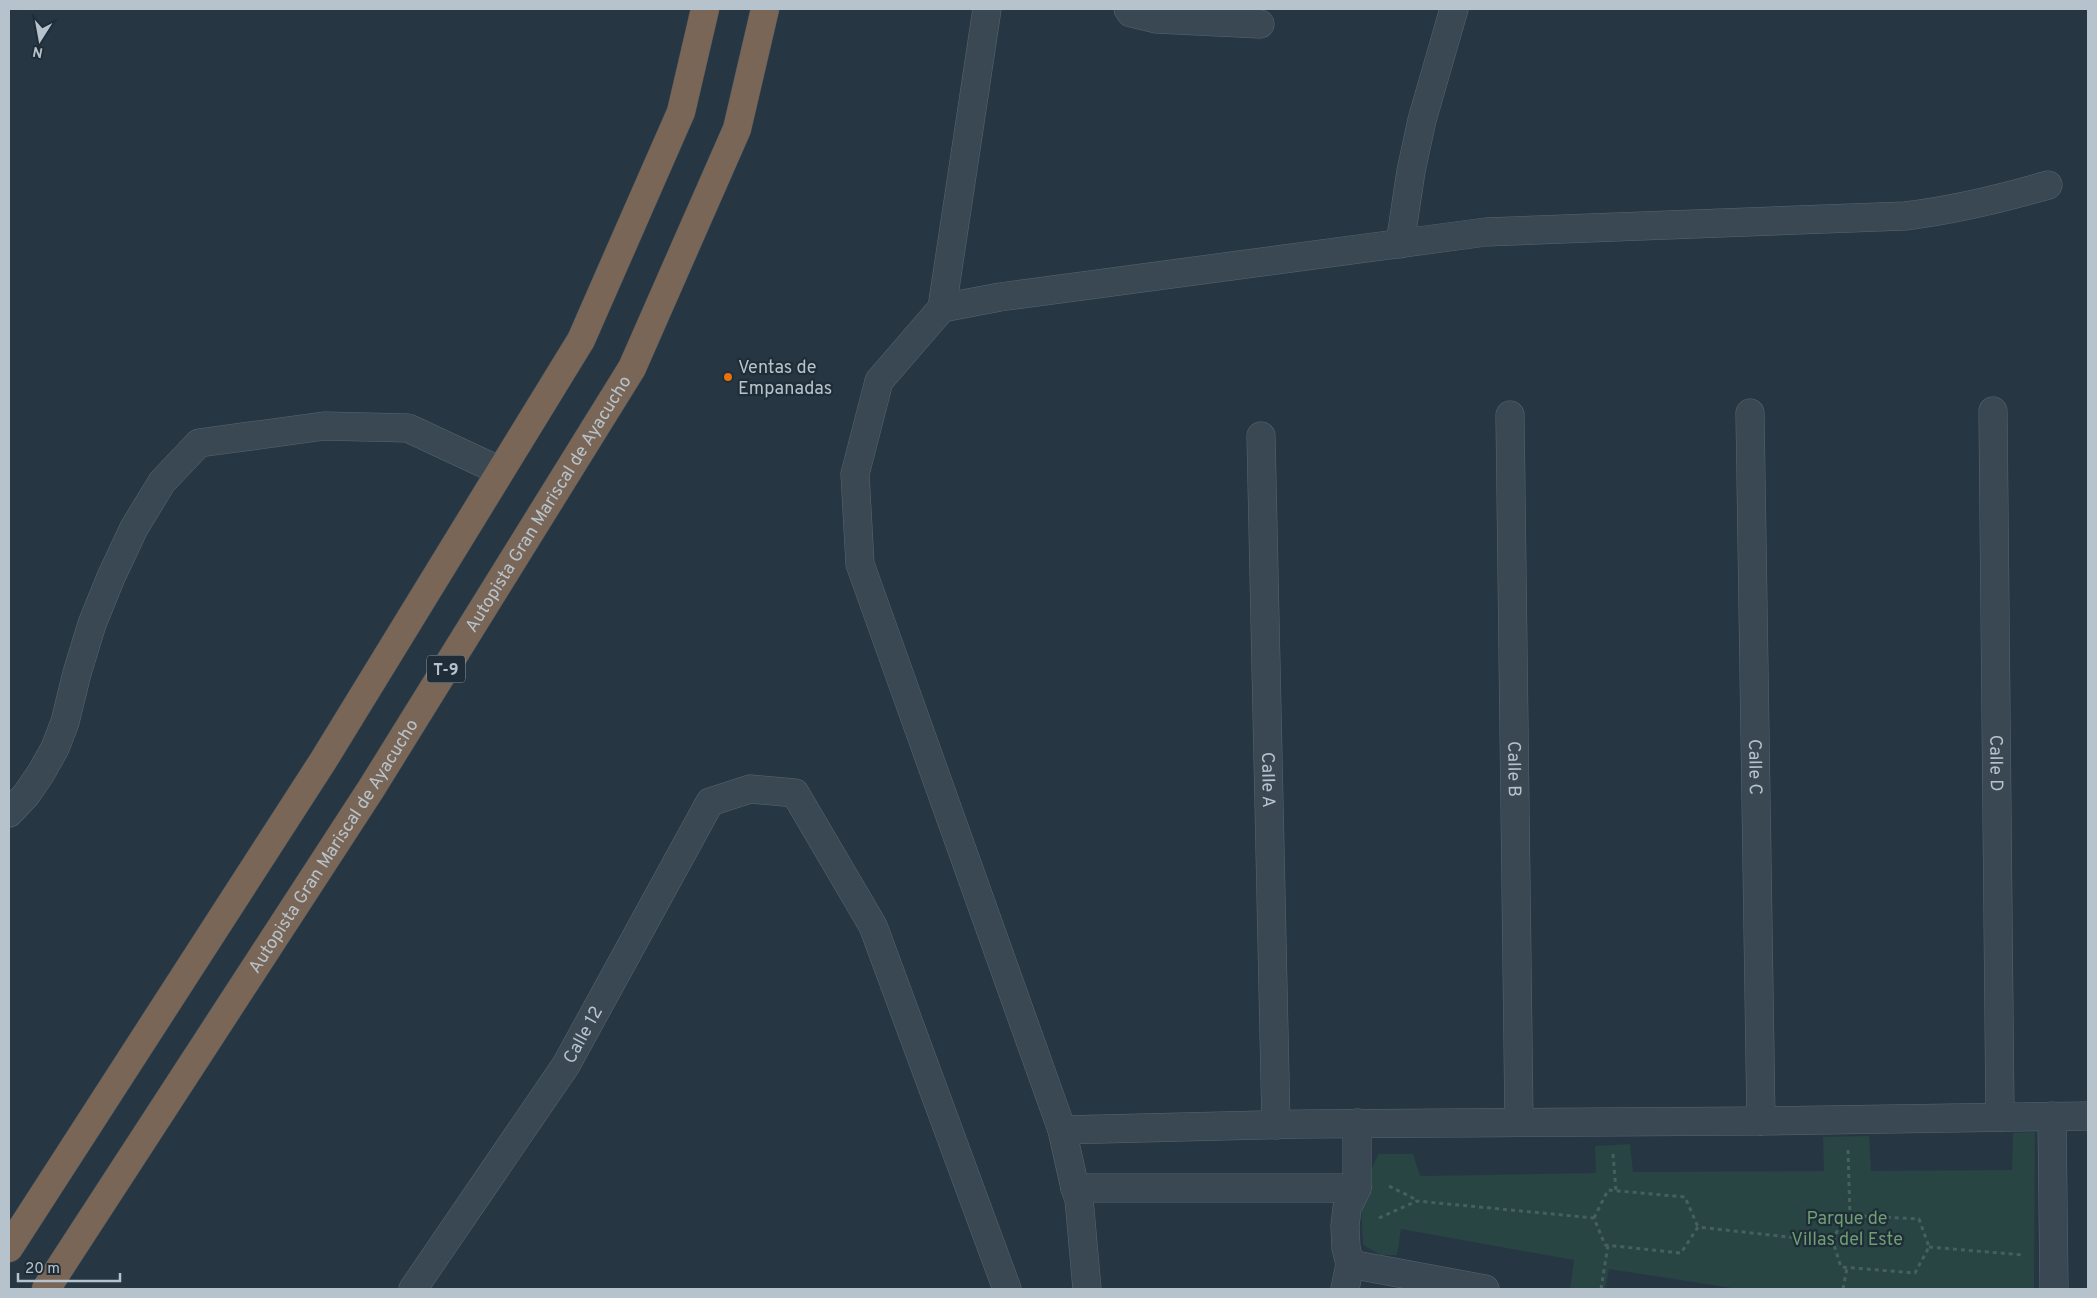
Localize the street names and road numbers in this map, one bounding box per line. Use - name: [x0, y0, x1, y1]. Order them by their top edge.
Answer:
- street label: Autopista Gran Mariscal de Ayacucho: [461, 372, 637, 637]
- road number: T-9: [427, 656, 465, 682]
- street label: Autopista Gran Mariscal de Ayacucho: [244, 715, 425, 978]
- street label: Calle D: [1983, 735, 2007, 791]
- street label: Calle C: [1742, 739, 1766, 795]
- street label: Calle B: [1501, 741, 1525, 797]
- street label: Calle A: [1255, 752, 1279, 808]
- street label: Calle 12: [559, 1002, 609, 1068]

